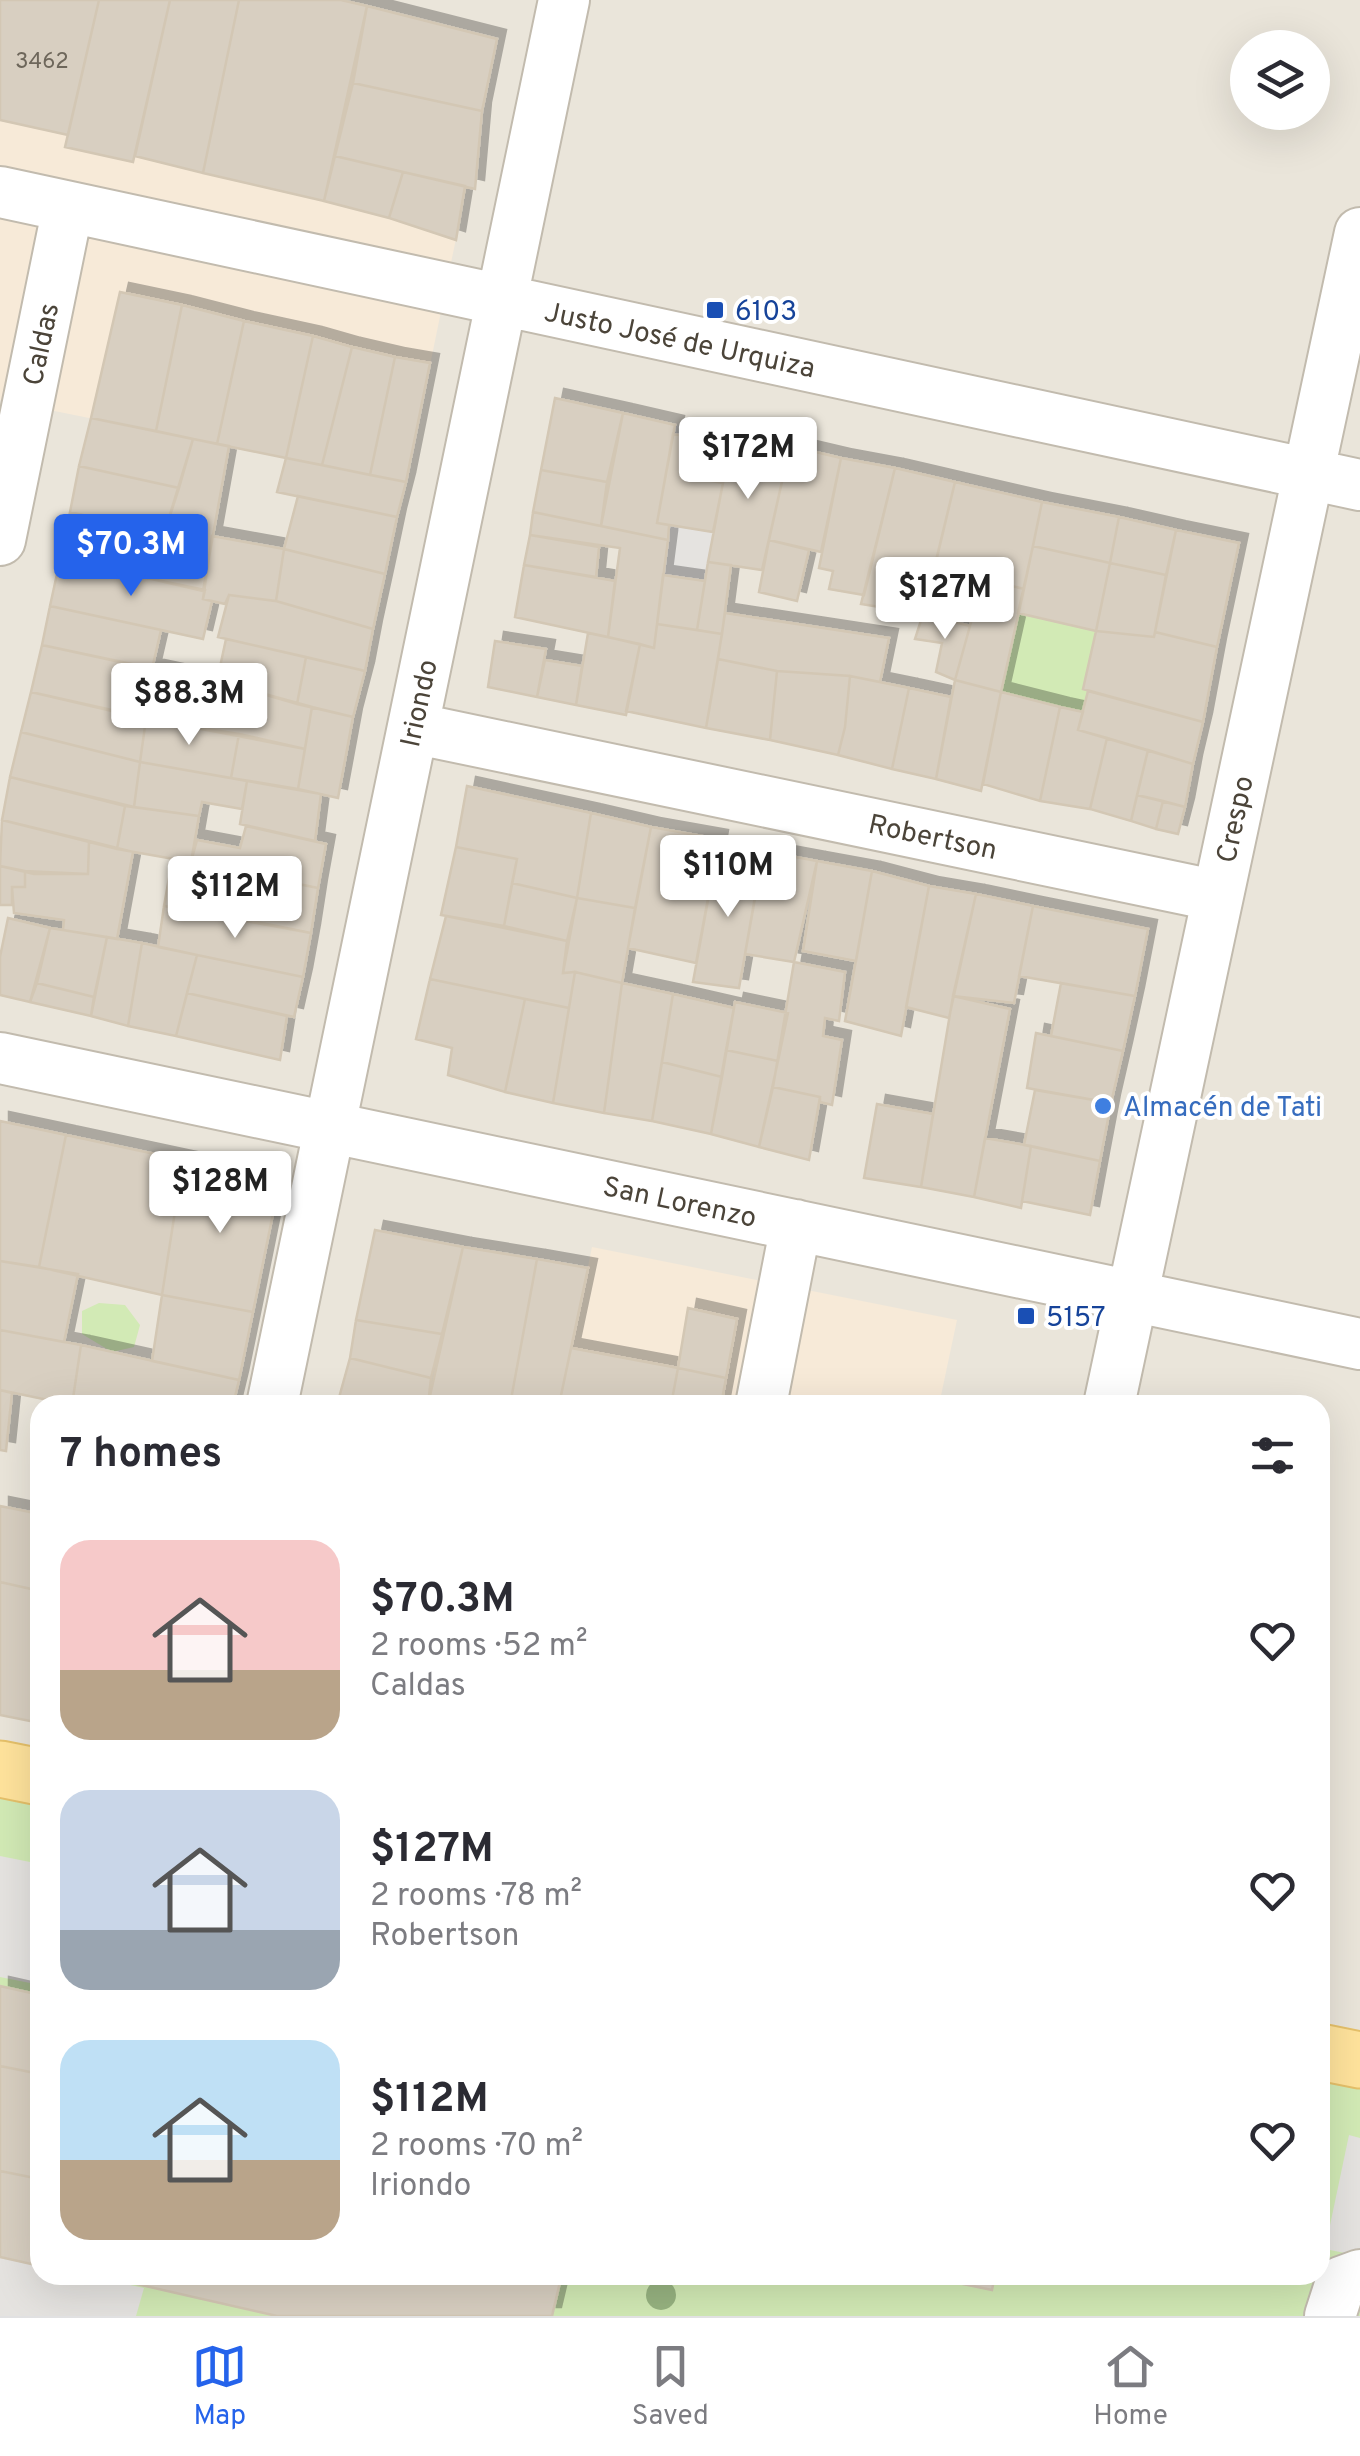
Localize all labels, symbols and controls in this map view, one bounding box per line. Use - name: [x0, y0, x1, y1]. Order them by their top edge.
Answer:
- map controls: [1230, 30, 1330, 130]
- button: layers: [1230, 30, 1330, 130]
- house number: 3462: [15, 49, 69, 76]
- place label: 6103: [735, 295, 797, 331]
- street label: Justo José de Urquiza: [541, 296, 818, 388]
- marker: 6103: [704, 299, 726, 321]
- street label: Caldas: [17, 300, 69, 389]
- pin: $172M: [678, 417, 818, 502]
- text: $172M: [701, 429, 795, 469]
- pin: $70.3M: [50, 514, 212, 599]
- text: $70.3M: [76, 526, 186, 566]
- pin: $127M: [875, 557, 1015, 642]
- text: $127M: [898, 569, 992, 609]
- street label: Iriondo: [394, 656, 448, 751]
- pin: $88.3M: [108, 663, 270, 748]
- text: $88.3M: [133, 675, 245, 715]
- street label: Crespo: [1210, 773, 1264, 866]
- street label: Robertson: [865, 808, 1000, 870]
- pin: $110M: [658, 835, 798, 920]
- text: $110M: [682, 847, 774, 887]
- pin: $112M: [165, 856, 305, 941]
- text: $112M: [190, 868, 280, 908]
- place label: Almacén de Tati: [1123, 1091, 1322, 1127]
- marker: Almacén de Tati: [1092, 1095, 1114, 1117]
- pin: $128M: [150, 1151, 290, 1236]
- text: $128M: [171, 1163, 269, 1203]
- street label: San Lorenzo: [599, 1170, 759, 1238]
- place label: 5157: [1046, 1301, 1106, 1337]
- marker: 5157: [1015, 1305, 1037, 1327]
- icon: filters: [1245, 1428, 1300, 1483]
- text: 7 homes: [60, 1429, 222, 1482]
- text: $70.3M: [370, 1574, 515, 1627]
- icon: home: [140, 1580, 260, 1700]
- icon: heart: [1245, 1613, 1300, 1668]
- text: 2 rooms · 52 m²: [370, 1627, 587, 1667]
- text: Caldas: [370, 1667, 466, 1707]
- text: $127M: [370, 1824, 494, 1877]
- icon: home: [140, 1830, 260, 1950]
- icon: heart: [1245, 1863, 1300, 1918]
- text: 2 rooms · 78 m²: [370, 1877, 582, 1917]
- text: Robertson: [370, 1917, 520, 1957]
- text: $112M: [370, 2074, 489, 2127]
- icon: home: [140, 2080, 260, 2200]
- icon: heart: [1245, 2113, 1300, 2168]
- text: 2 rooms · 70 m²: [370, 2127, 583, 2167]
- text: Iriondo: [370, 2167, 471, 2207]
- tab: Map: [192, 2339, 247, 2435]
- tab: Saved: [632, 2339, 709, 2435]
- tab: Home: [1093, 2339, 1168, 2435]

